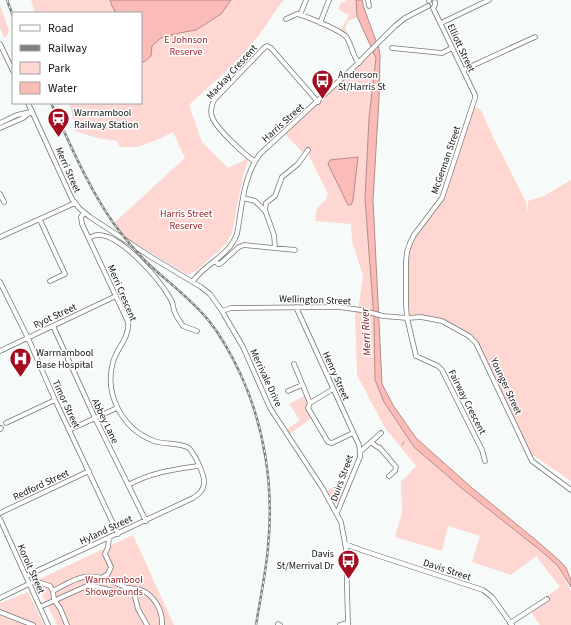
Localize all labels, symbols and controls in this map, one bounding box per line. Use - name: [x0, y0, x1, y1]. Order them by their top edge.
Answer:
- legend: [12, 12, 142, 104]
- text: Road: [48, 20, 74, 37]
- street label: Elliott Street: [444, 22, 479, 75]
- park label: E Johnson Reserve: [164, 33, 208, 59]
- text: Railway: [48, 40, 87, 57]
- street label: Mackay Crescent: [203, 41, 261, 103]
- text: Park: [48, 60, 70, 77]
- bus stop icon: Anderson St/Harris St: [310, 68, 336, 101]
- place label: Anderson St/Harris St: [338, 68, 386, 94]
- text: Water: [48, 80, 78, 97]
- street label: Harris Street: [259, 100, 308, 146]
- station icon: Warrnambool Railway Station: [46, 106, 72, 139]
- place label: Warrnambool Railway Station: [74, 106, 138, 132]
- street label: McGennan Street: [428, 123, 464, 196]
- street label: Merri Street: [52, 145, 85, 196]
- park label: Harris Street Reserve: [160, 207, 213, 233]
- street label: Merri Crescent: [104, 263, 140, 324]
- street label: Wellington Street: [279, 292, 352, 308]
- street label: Ryot Street: [31, 300, 79, 332]
- water label: Merri River: [357, 306, 375, 356]
- hospital icon: Warrnambool Base Hospital: [7, 346, 33, 379]
- place label: Warrnambool Base Hospital: [36, 346, 94, 372]
- street label: Merrivale Drive: [246, 347, 286, 409]
- street label: Henry Street: [319, 349, 353, 403]
- street label: Younger Street: [486, 354, 526, 417]
- street label: Fairway Crescent: [445, 367, 490, 437]
- street label: Timor Street: [49, 377, 84, 431]
- street label: Abbey Lane: [88, 396, 122, 446]
- street label: Duirs Street: [327, 452, 357, 503]
- street label: Redford Street: [11, 466, 72, 504]
- street label: Hyland Street: [77, 511, 135, 548]
- street label: Koroit Street: [14, 542, 48, 597]
- place label: Davis St/Merrival Dr: [277, 547, 335, 573]
- bus stop icon: Davis St/Merrival Dr: [336, 547, 362, 580]
- street label: Davis Street: [421, 556, 473, 585]
- park label: Warrnambool Showgrounds: [85, 573, 143, 599]

